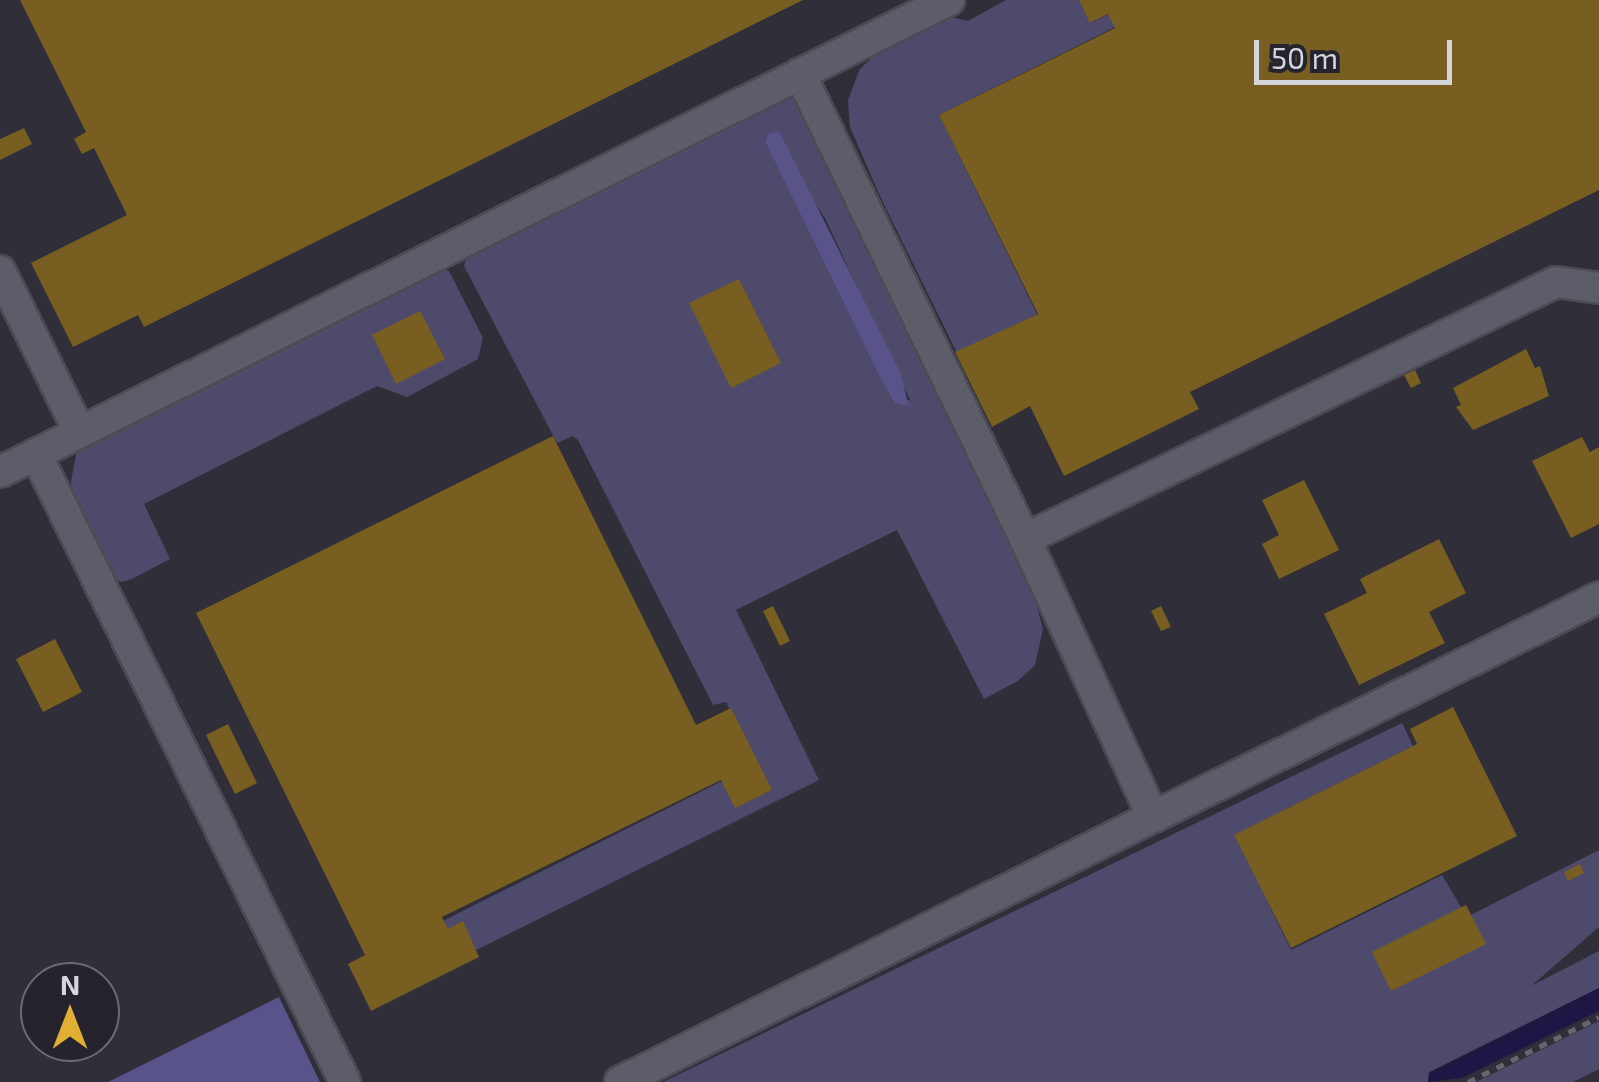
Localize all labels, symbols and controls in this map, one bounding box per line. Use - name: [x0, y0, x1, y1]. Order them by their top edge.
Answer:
- scale bar: [1259, 20, 1456, 82]
- text: 50 m: [1271, 39, 1338, 75]
- north arrow: [20, 962, 120, 1062]
- text: N: [60, 967, 80, 1001]

